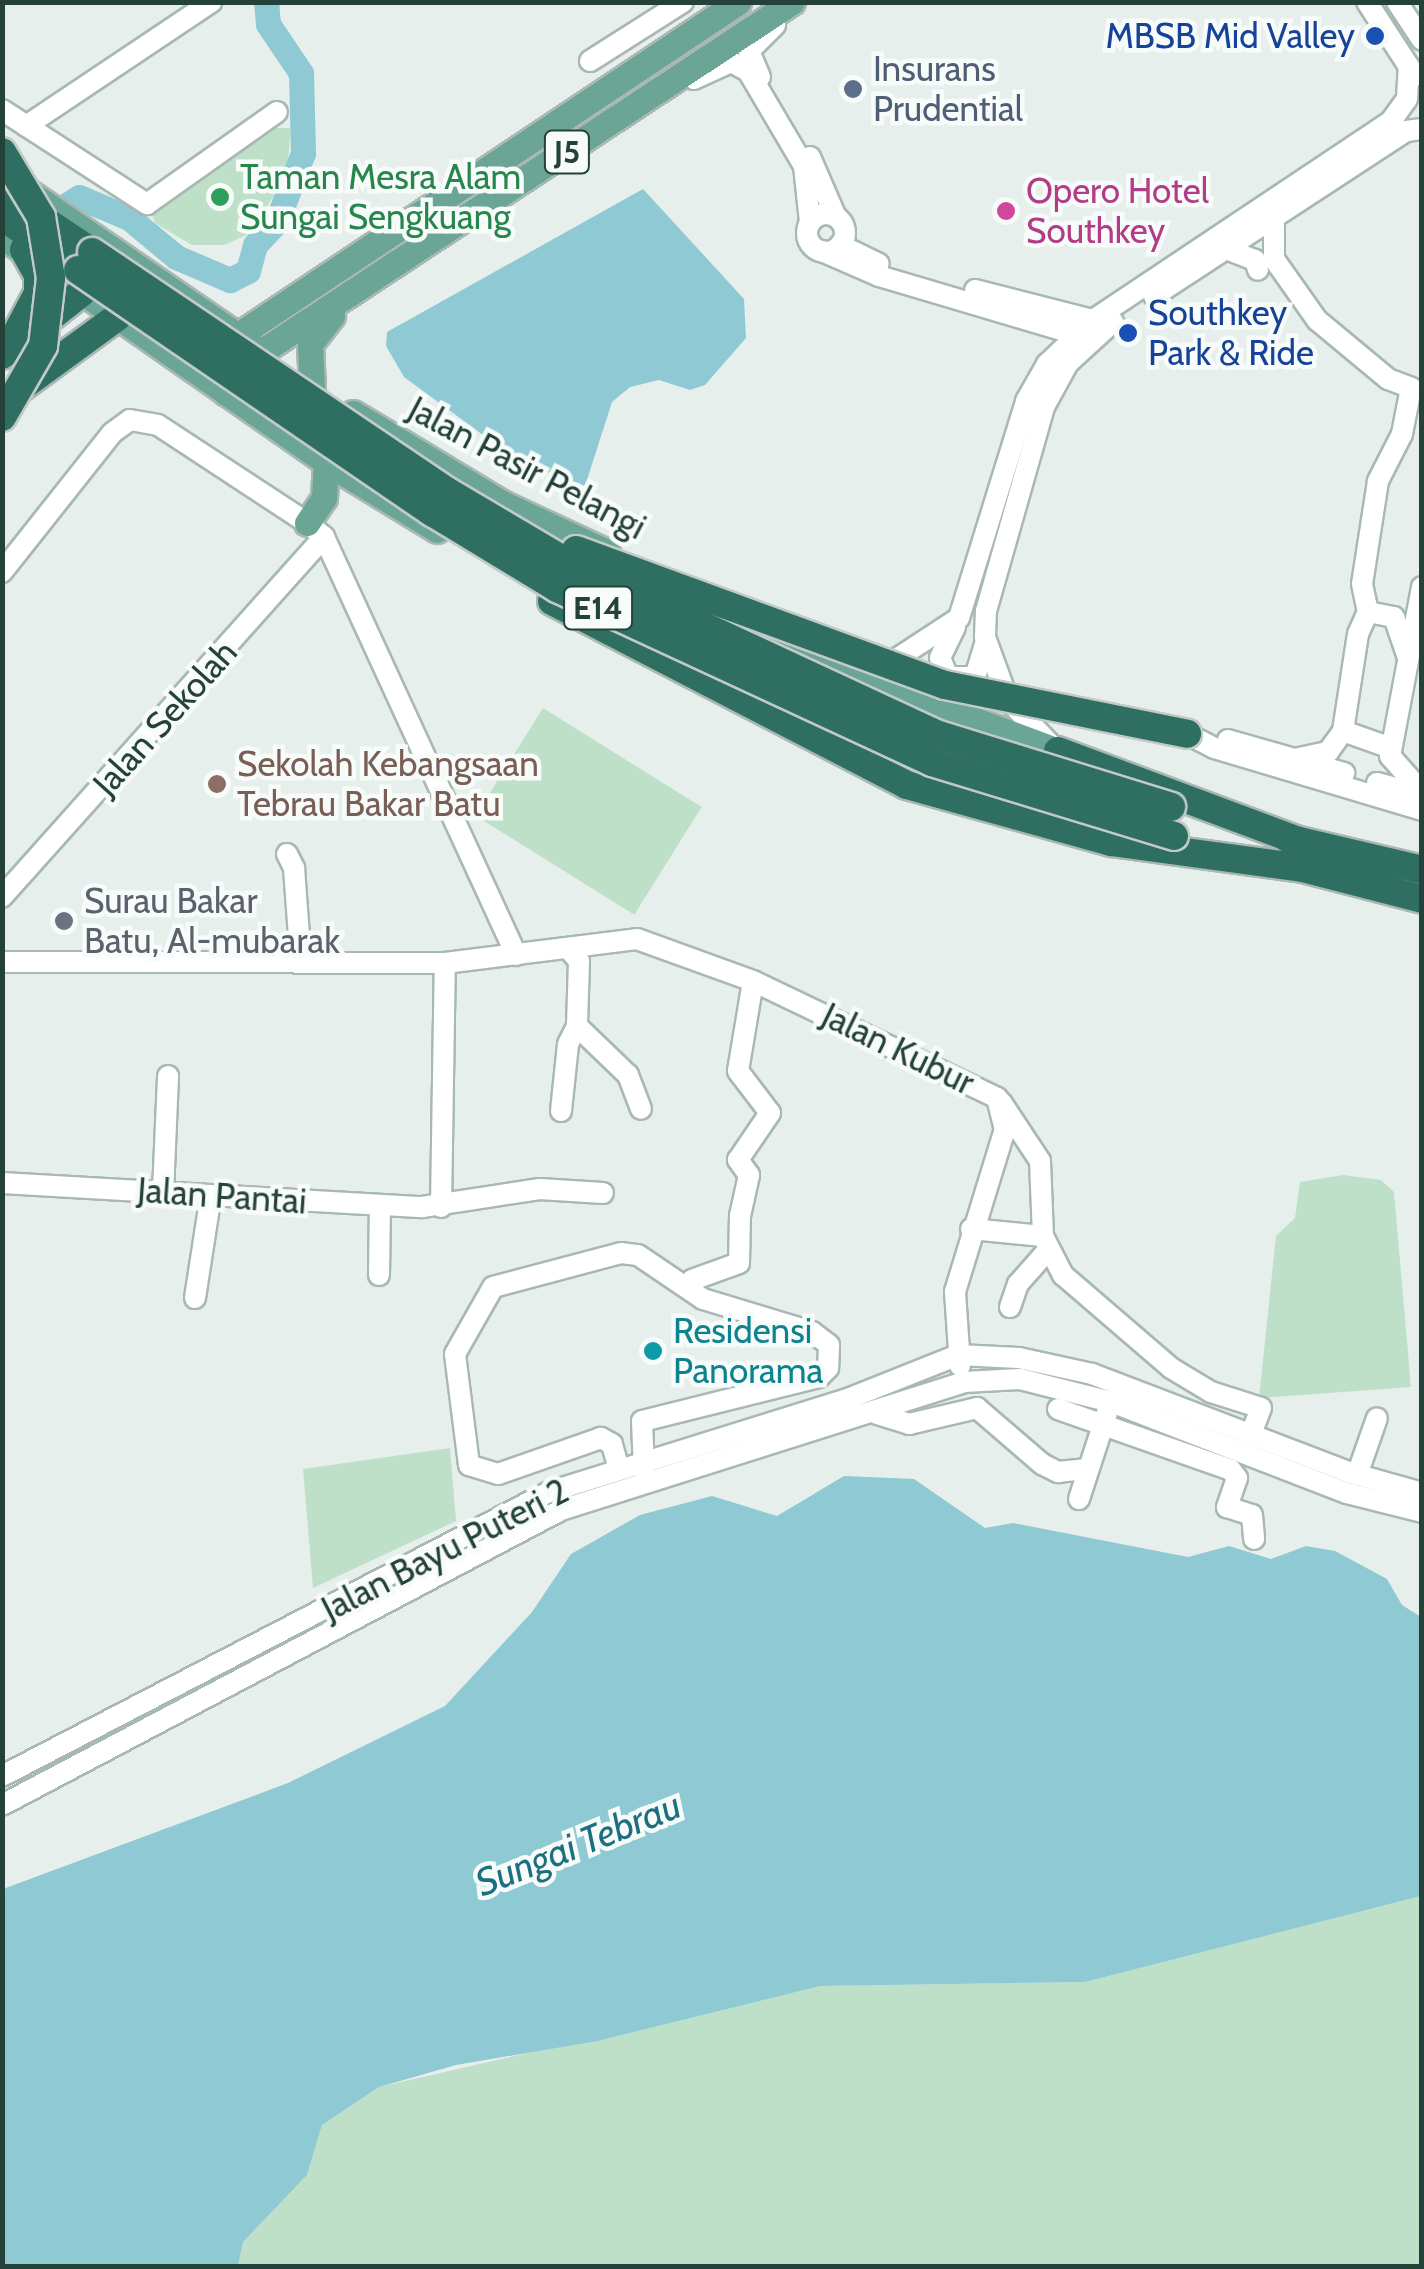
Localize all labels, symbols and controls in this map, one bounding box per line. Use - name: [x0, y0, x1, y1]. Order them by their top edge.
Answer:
- place label: MBSB Mid Valley: [1106, 15, 1355, 57]
- marker: MBSB Mid Valley: [1364, 25, 1386, 47]
- place label: Insurans Prudential: [873, 48, 1023, 130]
- marker: Insurans Prudential: [842, 78, 864, 100]
- road number: J5: [542, 125, 592, 179]
- place label: Taman Mesra Alam Sungai Sengkuang: [240, 156, 521, 238]
- place label: Opero Hotel Southkey: [1026, 170, 1209, 252]
- marker: Taman Mesra Alam Sungai Sengkuang: [209, 186, 231, 208]
- marker: Opero Hotel Southkey: [995, 200, 1017, 222]
- place label: Southkey Park & Ride: [1148, 292, 1314, 374]
- marker: Southkey Park & Ride: [1117, 322, 1139, 344]
- street label: Jalan Pasir Pelangi: [401, 388, 653, 548]
- road number: E14: [563, 581, 633, 635]
- street label: Jalan Sekolah: [84, 632, 246, 804]
- place label: Sekolah Kebangsaan Tebrau Bakar Batu: [237, 743, 539, 825]
- marker: Sekolah Kebangsaan Tebrau Bakar Batu: [206, 773, 228, 795]
- place label: Surau Bakar Batu, Al-mubarak: [84, 880, 340, 962]
- marker: Surau Bakar Batu, Al-mubarak: [53, 910, 75, 932]
- street label: Jalan Kubur: [815, 994, 981, 1104]
- street label: Jalan Pantai: [136, 1169, 308, 1223]
- place label: Residensi Panorama: [673, 1310, 823, 1392]
- marker: Residensi Panorama: [642, 1340, 664, 1362]
- street label: Jalan Bayu Puteri 2: [315, 1470, 575, 1630]
- water label: Sungai Tebrau: [469, 1782, 687, 1906]

